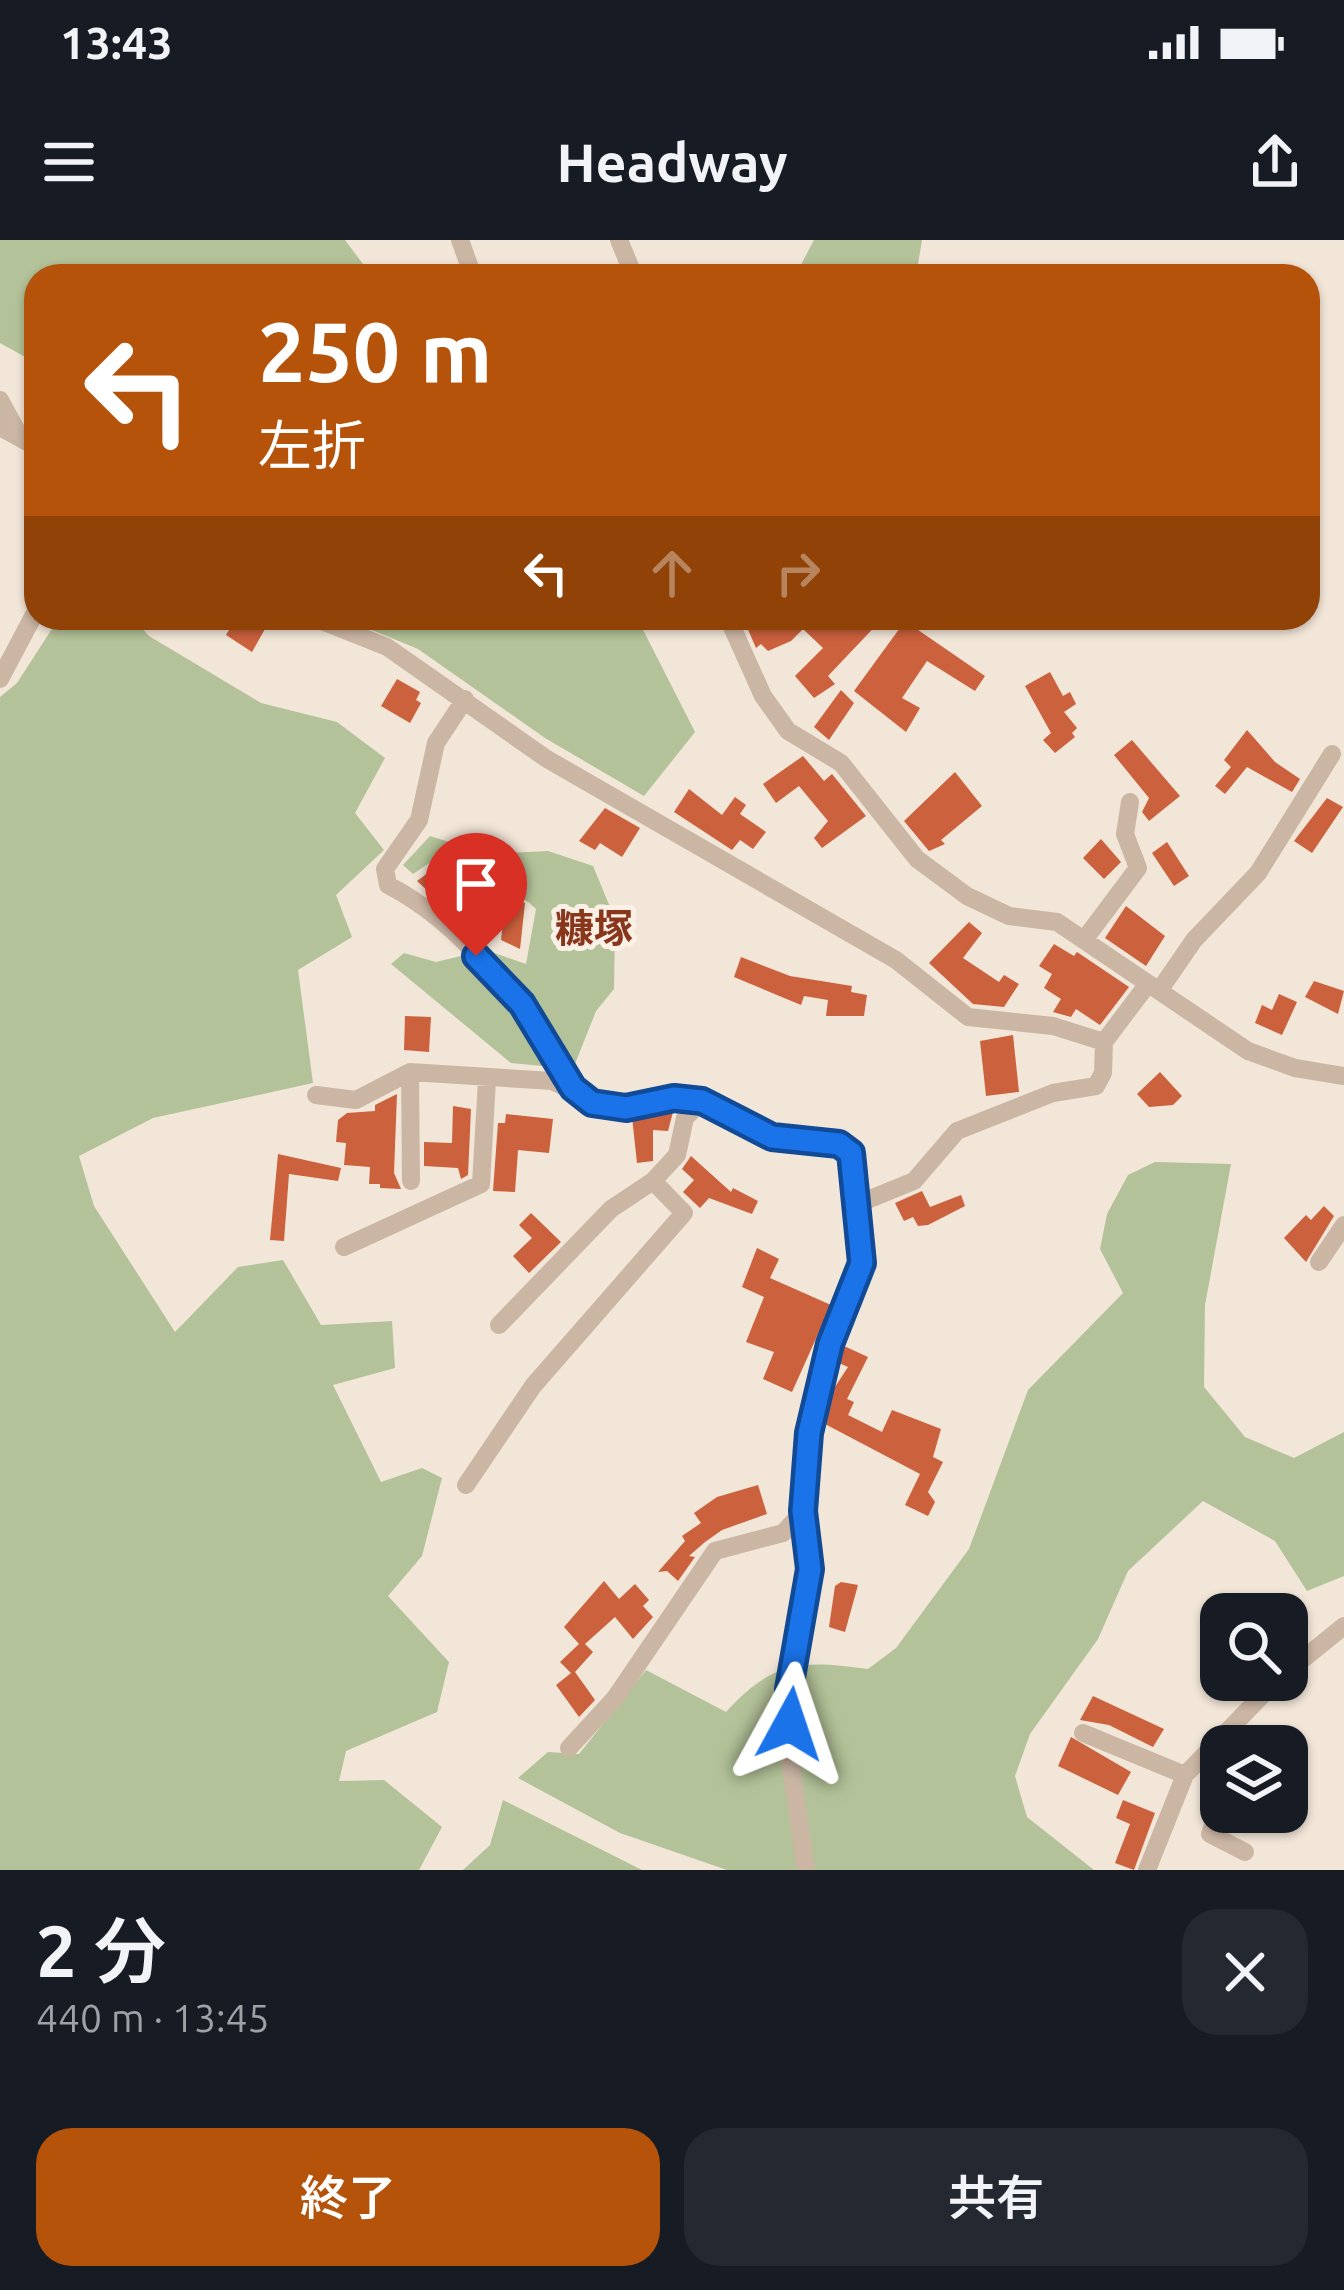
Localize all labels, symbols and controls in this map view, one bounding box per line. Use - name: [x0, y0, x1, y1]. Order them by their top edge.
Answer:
- text: 13:43: [60, 17, 173, 68]
- icon: menu: [36, 129, 102, 195]
- icon: share: [1242, 129, 1308, 195]
- text: Headway: [556, 132, 788, 192]
- text: 250 m: [258, 304, 492, 398]
- icon: left: [60, 312, 216, 468]
- text: 左折: [258, 415, 366, 475]
- icon: left: [513, 540, 579, 606]
- icon: ahead: [639, 540, 705, 606]
- icon: right: [765, 540, 831, 606]
- pin: [425, 833, 527, 956]
- icon: arrive: [443, 851, 509, 917]
- district label: 糠塚: [555, 906, 633, 949]
- map controls: [1200, 1593, 1308, 1833]
- button: search: [1200, 1593, 1308, 1701]
- position arrow: [727, 1661, 853, 1787]
- button: layers: [1200, 1725, 1308, 1833]
- button: close: [1182, 1909, 1308, 2035]
- text: 2 分: [36, 1910, 166, 1991]
- text: 440 m · 13:45: [36, 1996, 270, 2039]
- button: 終了: [36, 2128, 660, 2266]
- button: 共有: [684, 2128, 1308, 2266]

